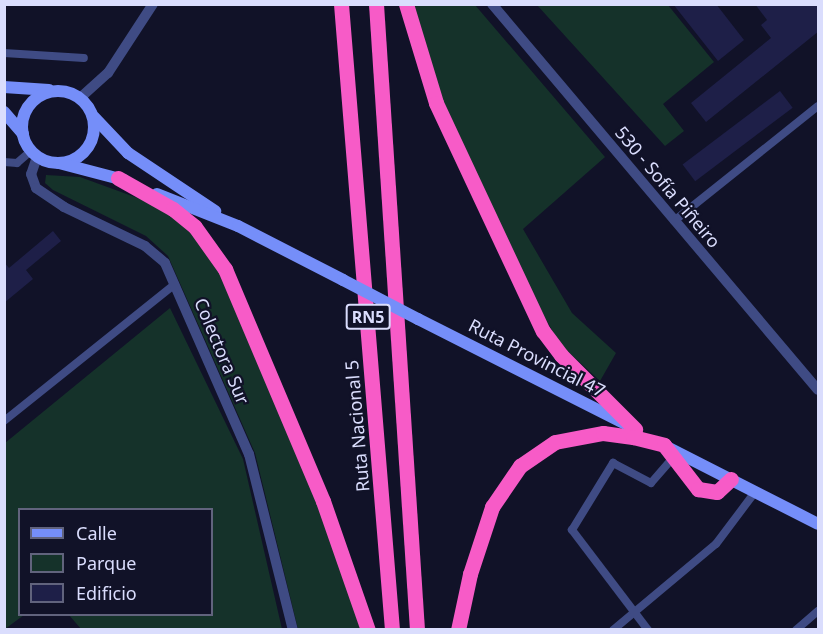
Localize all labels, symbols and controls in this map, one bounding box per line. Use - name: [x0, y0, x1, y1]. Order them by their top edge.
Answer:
- street label: 530 - Sofía Piñeiro: [611, 122, 725, 252]
- street label: Colectora Sur: [190, 295, 254, 407]
- road number: RN5: [346, 304, 391, 330]
- street label: Ruta Provincial 47: [465, 314, 609, 402]
- street label: Ruta Nacional 5: [340, 359, 374, 493]
- legend: [18, 508, 213, 616]
- text: Calle: [76, 521, 117, 545]
- text: Parque: [76, 551, 136, 575]
- text: Edificio: [76, 581, 137, 605]

